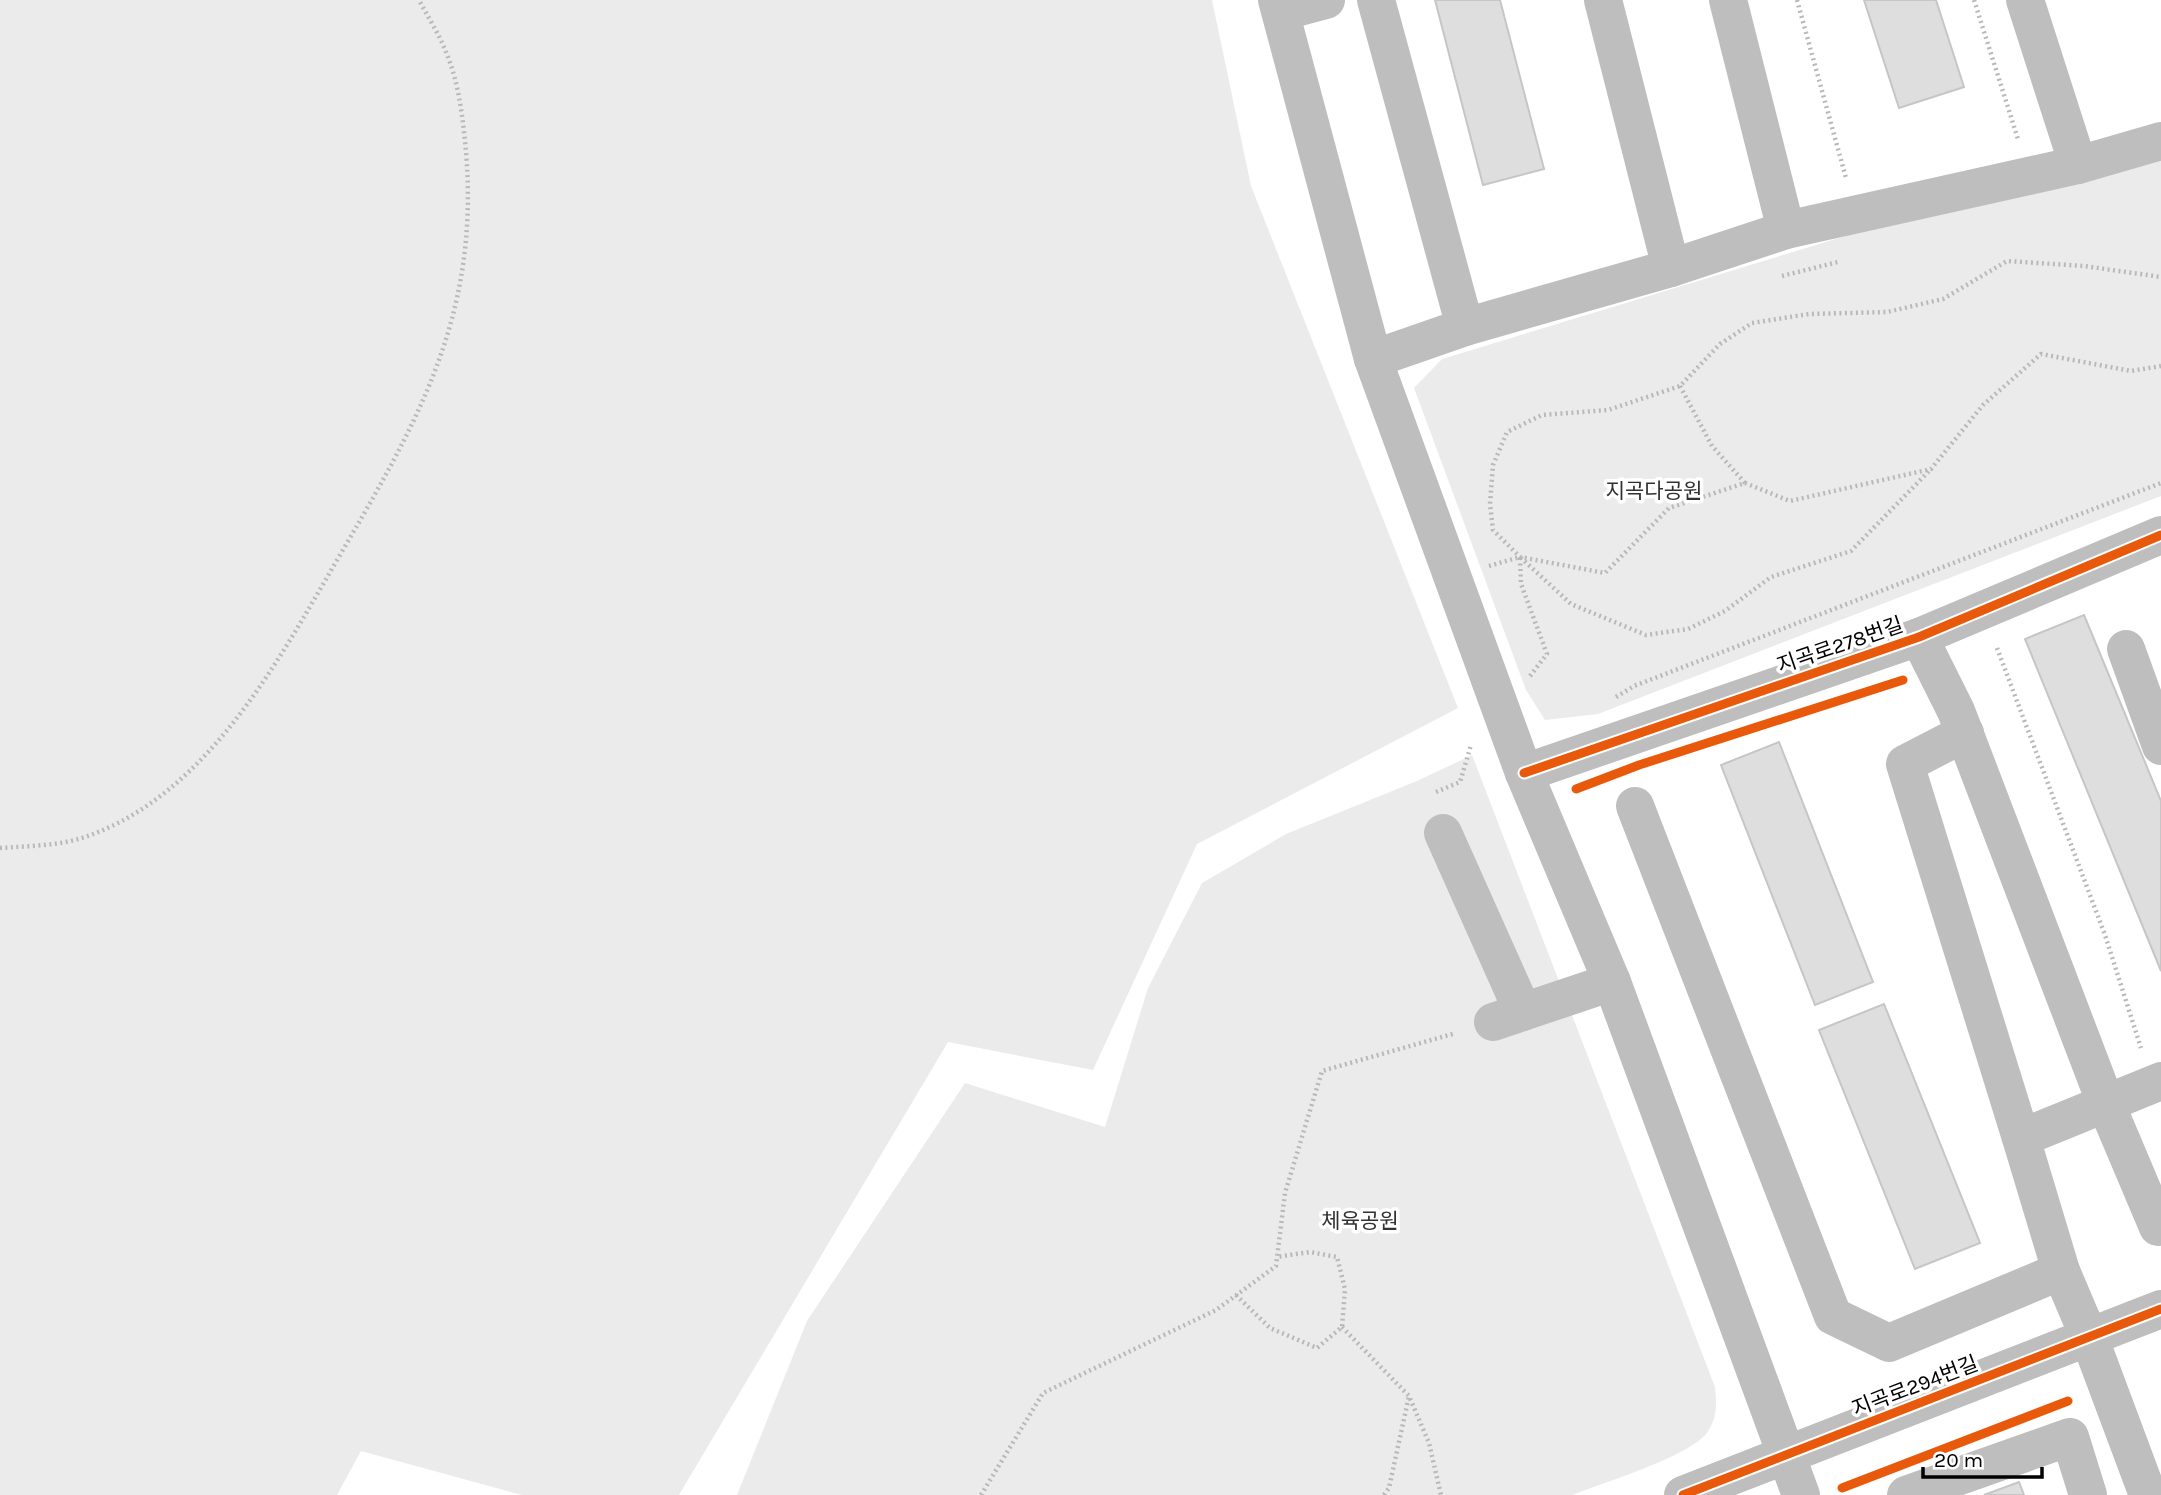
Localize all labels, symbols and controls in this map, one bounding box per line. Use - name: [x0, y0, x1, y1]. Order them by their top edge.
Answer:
- park label: 지곡다공원: [1606, 479, 1702, 503]
- street label: 지곡로278번길: [1774, 612, 1906, 678]
- park label: 체육공원: [1321, 1209, 1399, 1233]
- street label: 지곡로294번길: [1849, 1351, 1981, 1421]
- scale bar: [1923, 1436, 2042, 1480]
- text: 20 m: [1934, 1448, 1983, 1472]

